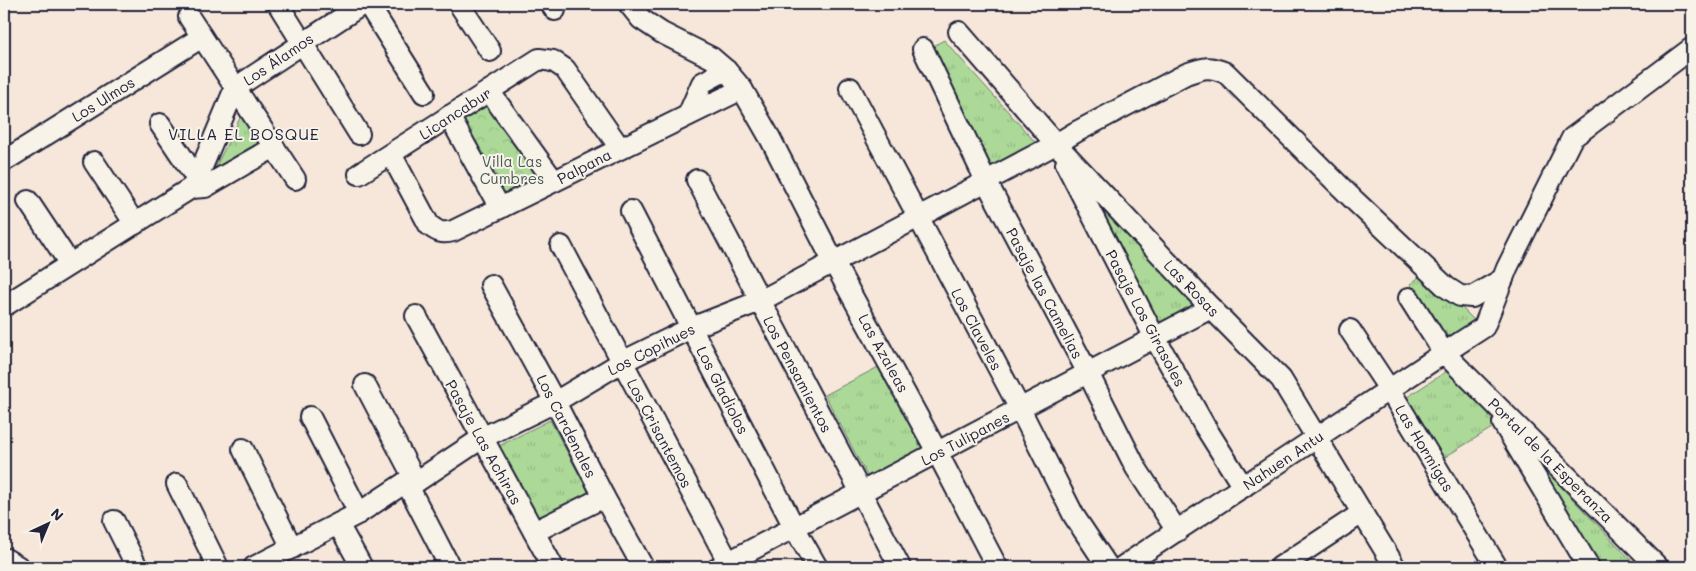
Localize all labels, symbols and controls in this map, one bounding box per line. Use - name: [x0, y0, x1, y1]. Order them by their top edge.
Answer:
- street label: Los Álamos: [239, 28, 317, 90]
- street label: Los Ulmos: [68, 72, 138, 126]
- street label: Licancabur: [415, 82, 495, 144]
- district label: VILLA EL BOSQUE: [168, 123, 320, 144]
- street label: Palpana: [553, 144, 615, 188]
- park label: Villa Las Cumbres: [480, 151, 544, 188]
- street label: Pasaje las Camelias: [1002, 224, 1088, 362]
- street label: Pasaje Los Girasoles: [1101, 246, 1191, 390]
- street label: Las Rosas: [1160, 255, 1224, 321]
- street label: Los Claveles: [947, 284, 1007, 374]
- street label: Las Azaleas: [854, 310, 914, 396]
- street label: Los Pensamientos: [759, 312, 837, 436]
- street label: Los Copihues: [604, 318, 698, 380]
- street label: Los Gladiolos: [692, 343, 754, 437]
- street label: Los Cardenales: [532, 371, 602, 481]
- street label: Los Crisantemos: [623, 375, 697, 491]
- street label: Pasaje Las Achiras: [441, 376, 527, 508]
- street label: Portal de la Esperanza: [1484, 393, 1618, 527]
- street label: Las Hormigas: [1391, 401, 1459, 495]
- street label: Los Tulipanes: [917, 406, 1013, 470]
- street label: Nahuen Antu: [1239, 426, 1327, 494]
- north arrow: [22, 498, 72, 548]
- text: N: [47, 504, 68, 525]

